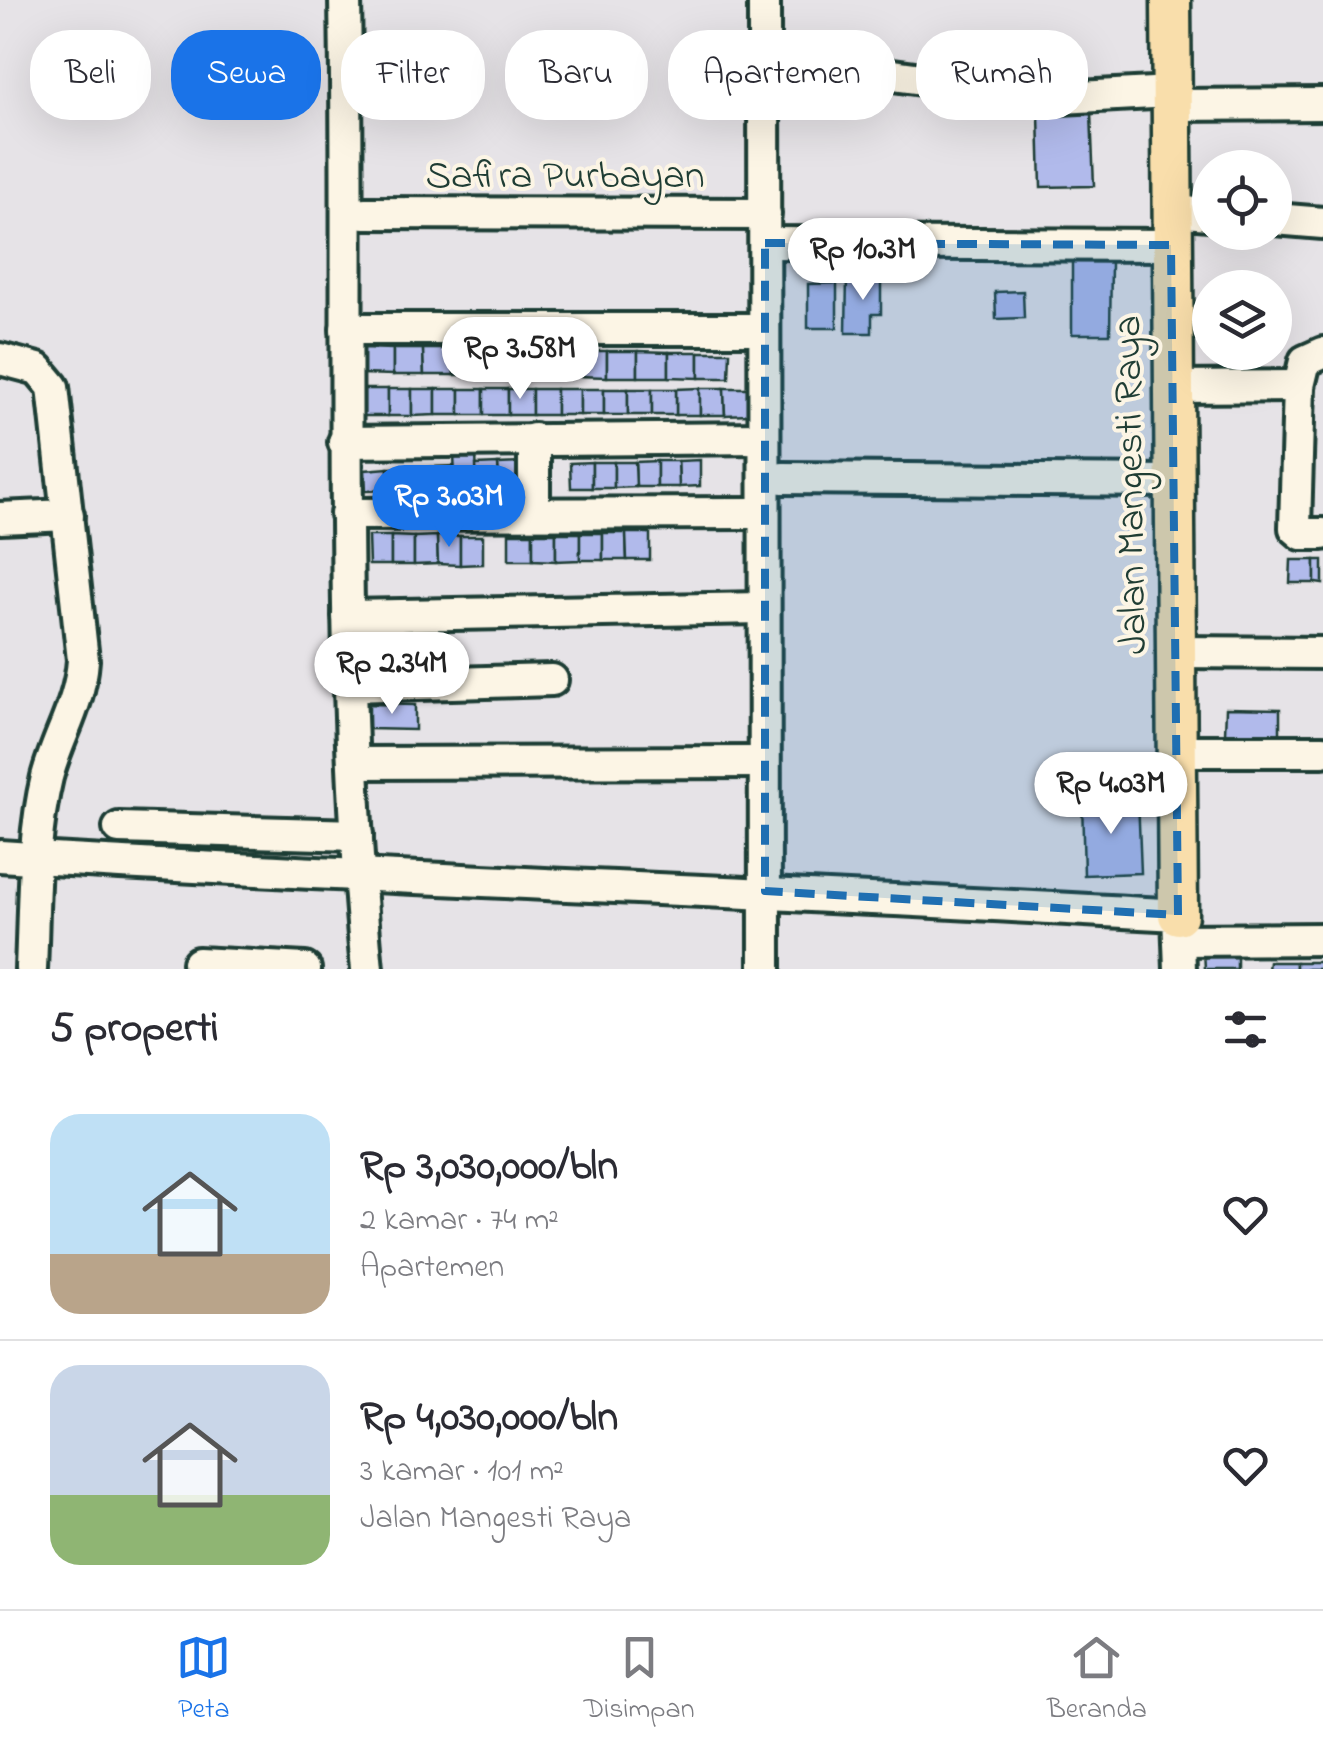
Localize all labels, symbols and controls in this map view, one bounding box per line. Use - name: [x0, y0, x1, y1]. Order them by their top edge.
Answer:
- chip: Beli: [30, 30, 151, 120]
- chip: Sewa: [171, 30, 321, 120]
- chip: Filter: [341, 30, 485, 120]
- chip: Baru: [505, 30, 648, 120]
- chip: Apartemen: [668, 30, 896, 120]
- chip: Rumah: [916, 30, 1088, 120]
- street label: Safira Purbayan: [425, 148, 705, 207]
- map controls: [1192, 150, 1292, 370]
- button: locate: [1192, 150, 1292, 250]
- pin: Rp 10.3M: [760, 218, 966, 303]
- text: Rp 10.3M: [810, 227, 916, 274]
- button: layers: [1192, 270, 1292, 370]
- street label: Jalan Mangesti Raya: [1100, 315, 1165, 655]
- pin: Rp 3.58M: [417, 317, 623, 402]
- text: Rp 3.58M: [464, 326, 576, 373]
- pin: Rp 3.03M: [346, 465, 552, 550]
- text: Rp 3.03M: [394, 474, 504, 521]
- pin: Rp 2.34M: [289, 632, 495, 717]
- text: Rp 2.34M: [336, 641, 448, 688]
- pin: Rp 4.03M: [1008, 752, 1214, 837]
- text: Rp 4.03M: [1056, 761, 1166, 808]
- text: 5 properti: [50, 999, 219, 1060]
- icon: filters: [1218, 1002, 1273, 1057]
- text: Rp 3,030,000/bln: [360, 1137, 618, 1198]
- icon: home: [130, 1154, 250, 1274]
- icon: heart: [1218, 1187, 1273, 1242]
- text: 2 kamar · 74 m²: [360, 1198, 559, 1245]
- text: Apartemen: [360, 1245, 504, 1292]
- text: Rp 4,030,000/bln: [360, 1388, 618, 1449]
- icon: home: [130, 1405, 250, 1525]
- icon: heart: [1218, 1438, 1273, 1493]
- text: 3 kamar · 101 m²: [360, 1449, 564, 1496]
- text: Jalan Mangesti Raya: [360, 1496, 631, 1543]
- tab: Peta: [176, 1630, 231, 1731]
- tab: Disimpan: [584, 1630, 694, 1731]
- tab: Beranda: [1047, 1630, 1147, 1731]

